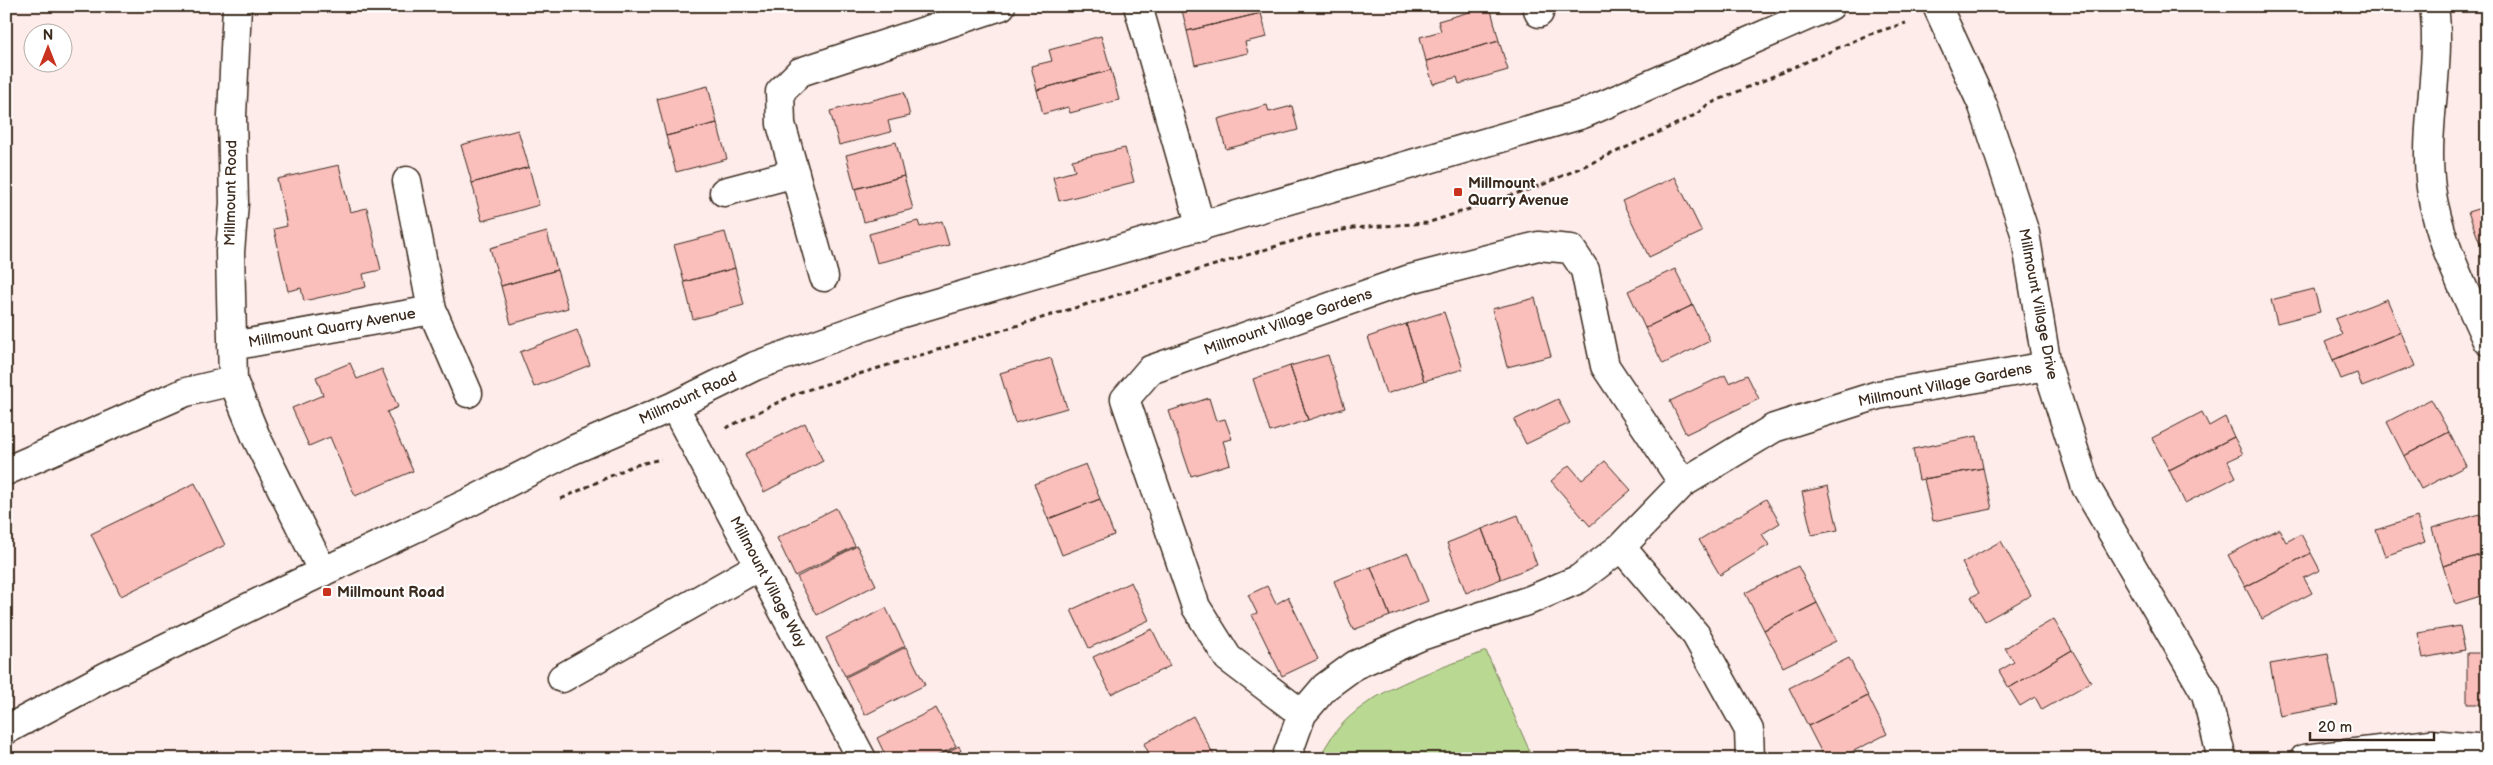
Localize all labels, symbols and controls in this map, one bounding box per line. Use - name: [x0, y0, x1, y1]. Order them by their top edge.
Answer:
- north arrow: [22, 22, 72, 72]
- text: N: [43, 27, 53, 44]
- street label: Millmount Road: [221, 140, 241, 246]
- place label: Millmount Quarry Avenue: [1468, 174, 1569, 210]
- marker: Millmount Quarry Avenue: [1452, 186, 1464, 198]
- street label: Millmount Village Drive: [2014, 227, 2062, 381]
- street label: Millmount Village Gardens: [1201, 284, 1375, 360]
- street label: Millmount Quarry Avenue: [247, 304, 417, 352]
- street label: Millmount Village Gardens: [1856, 359, 2034, 411]
- street label: Millmount Road: [636, 367, 740, 429]
- street label: Millmount Village Way: [725, 513, 811, 651]
- place label: Millmount Road: [337, 583, 445, 602]
- marker: Millmount Road: [321, 586, 333, 598]
- scale bar: [2310, 710, 2434, 742]
- text: 20 m: [2318, 718, 2352, 737]

